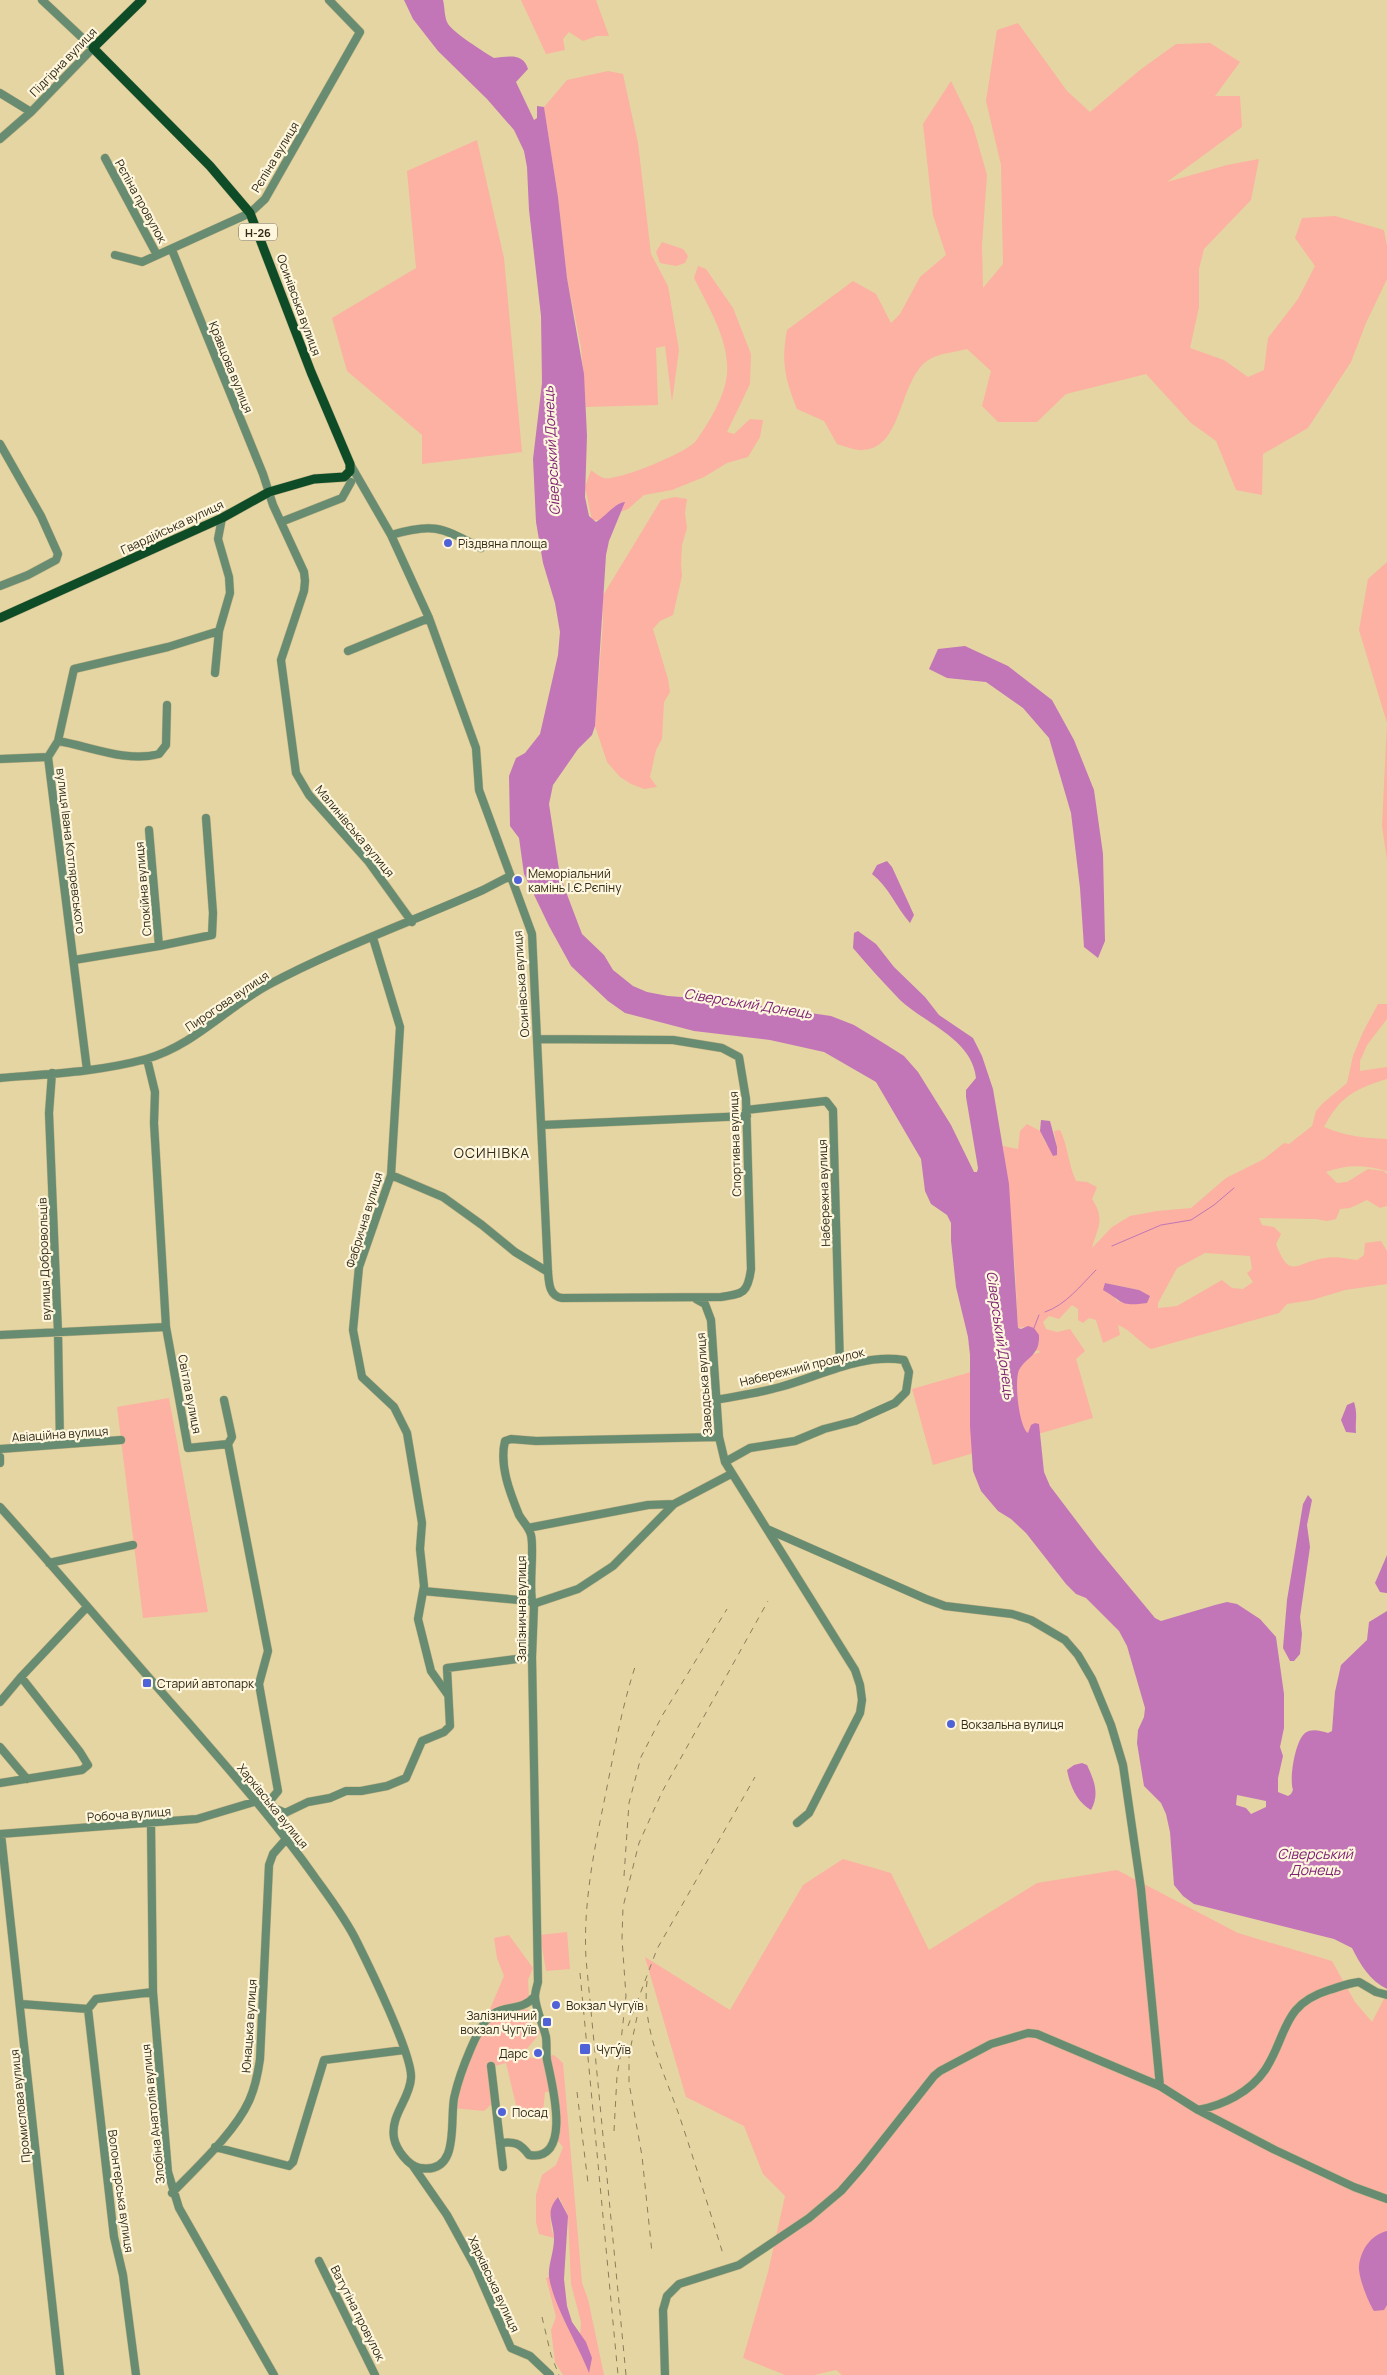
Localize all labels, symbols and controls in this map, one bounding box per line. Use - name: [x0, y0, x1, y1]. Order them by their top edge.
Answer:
- street label: Підгірна вулиця: [26, 24, 100, 100]
- street label: Рєпіна вулиця: [247, 118, 303, 196]
- street label: Рєпіна провулок: [111, 156, 172, 247]
- road number: Н-26: [239, 223, 277, 240]
- street label: Осинівська вулиця: [273, 252, 325, 358]
- street label: Кравцова вулиця: [205, 319, 257, 415]
- water label: Сіверський Донець: [538, 385, 564, 516]
- street label: Гвардійська вулиця: [118, 496, 226, 558]
- place label: Різдвяна площа: [458, 535, 547, 552]
- marker: Різдвяна площа: [442, 537, 454, 549]
- street label: вулиця Івана Котляревського: [52, 767, 90, 935]
- street label: Малинівська вулиця: [311, 781, 399, 881]
- street label: Спокійна вулиця: [130, 841, 156, 937]
- place label: Меморіальний камінь І.Є.Рєпіну: [528, 865, 622, 896]
- marker: Меморіальний камінь І.Є.Рєпіну: [512, 874, 524, 886]
- street label: Осинівська вулиця: [509, 930, 533, 1038]
- street label: Пирогова вулиця: [182, 967, 272, 1035]
- water label: Сіверський Донець: [683, 983, 814, 1023]
- street label: Спортивна вулиця: [725, 1091, 745, 1197]
- street label: Набережна вулиця: [814, 1139, 834, 1247]
- district label: ОСИНІВКА: [454, 1143, 530, 1162]
- street label: Фабрична вулиця: [341, 1170, 387, 1270]
- street label: вулиця Добровольців: [33, 1197, 55, 1321]
- water label: Сіверський Донець: [983, 1270, 1019, 1401]
- street label: Заводська вулиця: [692, 1332, 716, 1436]
- street label: Набережний провулок: [738, 1343, 867, 1391]
- street label: Світла вулиця: [174, 1353, 206, 1435]
- street label: Авіаційна вулиця: [11, 1422, 109, 1446]
- street label: Залізнична вулиця: [513, 1556, 530, 1662]
- place label: Старий автопарк: [157, 1675, 255, 1692]
- marker: Старий автопарк: [141, 1677, 153, 1689]
- place label: Вокзальна вулиця: [961, 1716, 1064, 1733]
- marker: Вокзальна вулиця: [945, 1718, 957, 1730]
- street label: Харківська вулиця: [233, 1760, 313, 1852]
- street label: Робоча вулиця: [86, 1803, 172, 1825]
- water label: Сіверський Донець: [1277, 1844, 1354, 1879]
- street label: Юнацька вулиця: [237, 1979, 261, 2073]
- place label: Вокзал Чугуїв: [566, 1997, 644, 2014]
- marker: Вокзал Чугуїв: [550, 1999, 562, 2011]
- place label: Залізничний вокзал Чугуїв: [460, 2007, 538, 2038]
- marker: Залізничний вокзал Чугуїв: [541, 2016, 553, 2028]
- place label: Чугу́їв: [596, 2041, 631, 2058]
- marker: Чугу́їв: [578, 2042, 592, 2056]
- street label: Злобіна Анатолія вулиця: [137, 2043, 169, 2185]
- place label: Дарс: [499, 2045, 528, 2062]
- marker: Дарс: [532, 2047, 544, 2059]
- street label: Промислова вулиця: [6, 2048, 34, 2164]
- place label: Посад: [512, 2104, 548, 2121]
- marker: Посад: [496, 2106, 508, 2118]
- street label: Волонтерська вулиця: [104, 2128, 138, 2254]
- street label: Харківська вулиця: [464, 2233, 524, 2335]
- street label: Ватутіна провулок: [327, 2262, 390, 2365]

